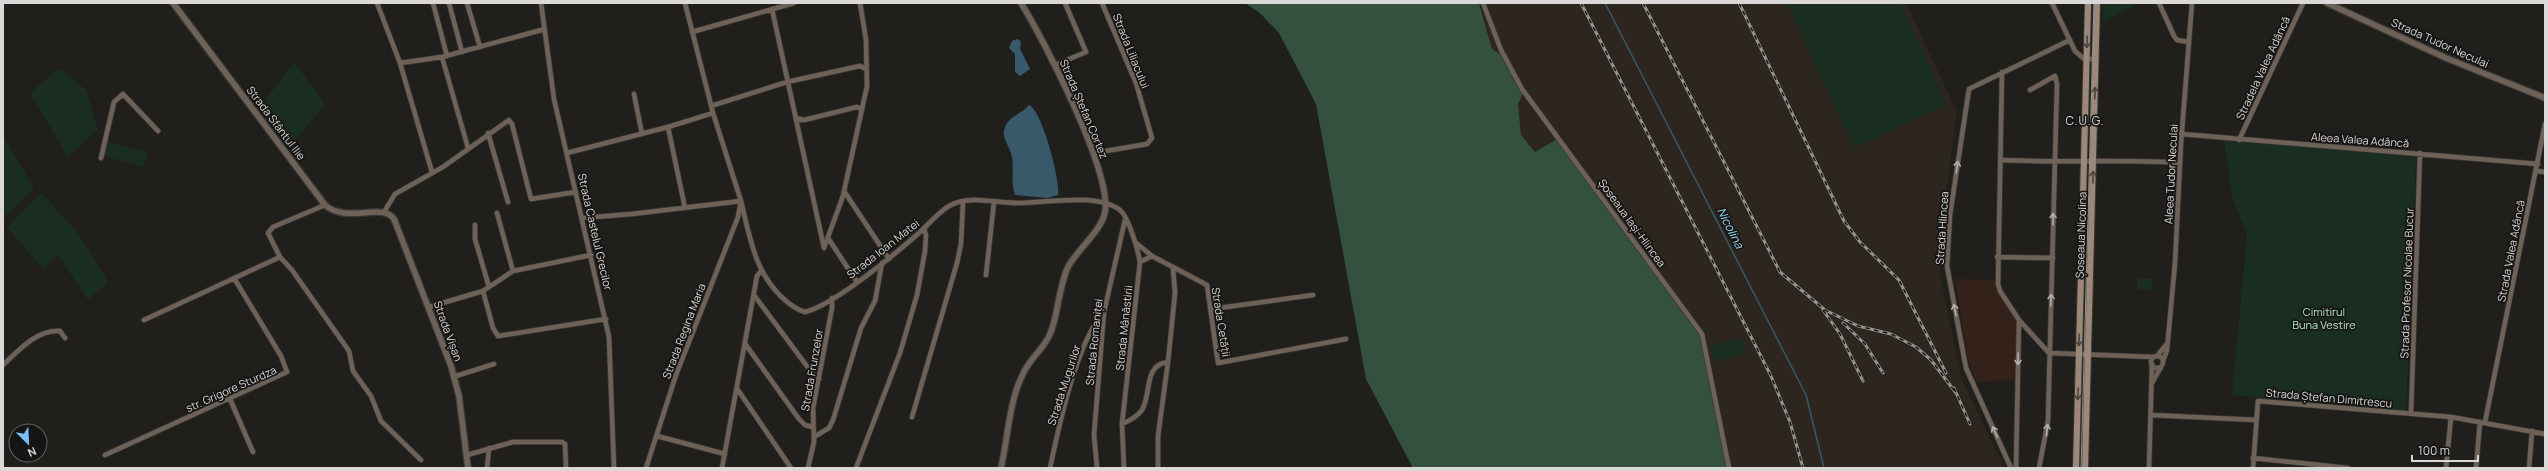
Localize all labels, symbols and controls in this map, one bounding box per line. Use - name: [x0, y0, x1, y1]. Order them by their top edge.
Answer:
- street label: Strada Liliacului: [1110, 11, 1153, 91]
- street label: Stradela Valea Adâncă: [2232, 14, 2293, 122]
- street label: Strada Tudor Neculai: [2389, 14, 2491, 71]
- one-way arrow: [2084, 35, 2091, 48]
- street label: Strada Ștefan Cortez: [1057, 57, 1112, 161]
- street label: Strada Sfântul Ilie: [244, 83, 309, 163]
- one-way arrow: [2091, 87, 2099, 100]
- district label: C.U.G.: [2065, 112, 2105, 129]
- street label: Aleea Tudor Neculai: [2160, 124, 2181, 224]
- street label: Aleea Valea Adâncă: [2310, 129, 2410, 150]
- one-way arrow: [1953, 161, 1961, 174]
- one-way arrow: [2089, 171, 2097, 184]
- street label: Strada Castelul Grecilor: [575, 172, 616, 292]
- street label: Șoseaua Iași-Hlincea: [1595, 176, 1669, 270]
- street label: Strada Hlincea: [1931, 191, 1952, 265]
- street label: Șoseaua Nicolina: [2071, 191, 2090, 279]
- street label: Strada Valea Adâncă: [2493, 199, 2528, 303]
- water label: Nicolina: [1713, 204, 1749, 252]
- street label: Strada Profesor Nicolae Bucur: [2396, 207, 2417, 359]
- one-way arrow: [2049, 213, 2057, 226]
- street label: Strada Ioan Matei: [843, 216, 922, 282]
- street label: Strada Regina Maria: [658, 281, 709, 381]
- street label: Strada Mânăstirii: [1112, 285, 1135, 371]
- street label: Strada Cetății: [1209, 286, 1234, 358]
- one-way arrow: [2047, 294, 2055, 307]
- street label: Strada Romaniței: [1081, 298, 1106, 386]
- street label: Strada Vișan: [431, 299, 466, 363]
- one-way arrow: [1951, 304, 1959, 317]
- park label: Cimitirul Buna Vestire: [2292, 304, 2356, 332]
- street label: Strada Frunzelor: [797, 328, 826, 412]
- one-way arrow: [2076, 333, 2083, 346]
- street label: Strada Mugurilor: [1043, 342, 1084, 427]
- one-way arrow: [2015, 352, 2022, 365]
- street label: str. Grigore Sturdza: [183, 362, 278, 415]
- street label: Strada Ștefan Dimitrescu: [2265, 385, 2393, 410]
- one-way arrow: [2074, 387, 2082, 400]
- north arrow: [8, 423, 48, 463]
- one-way arrow: [2043, 424, 2050, 437]
- one-way arrow: [1991, 427, 1998, 439]
- scale bar: [2412, 437, 2478, 463]
- text: 100 m: [2418, 442, 2450, 459]
- text: N: [26, 444, 39, 461]

